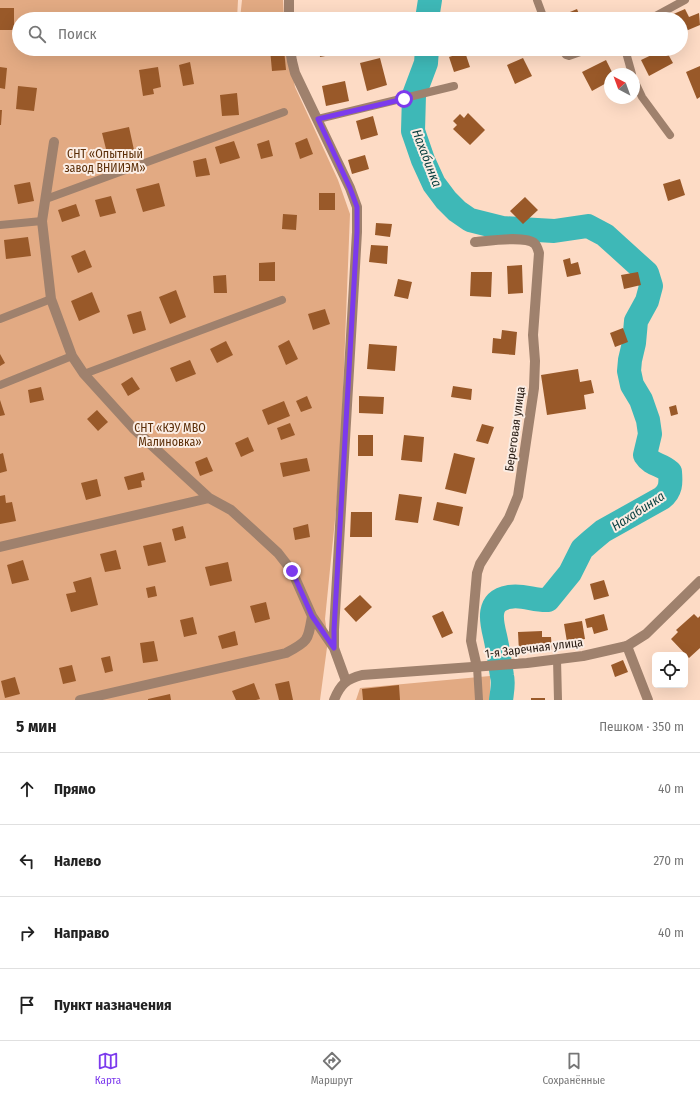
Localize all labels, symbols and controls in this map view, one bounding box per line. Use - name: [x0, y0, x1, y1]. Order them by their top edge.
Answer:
- search box: [12, 12, 688, 56]
- icon: search: [26, 23, 48, 45]
- text: Поиск: [58, 25, 96, 43]
- north arrow: [604, 68, 640, 104]
- route start: [395, 90, 413, 108]
- water label: Нахабинка: [409, 127, 445, 189]
- park label: СНТ «Опытный завод ВНИИЭМ»: [64, 147, 146, 175]
- street label: Береговая улица: [502, 385, 528, 472]
- park label: СНТ «КЭУ МВО Малиновка»: [134, 421, 206, 449]
- water label: Нахабинка: [609, 488, 668, 534]
- route end: [283, 562, 301, 580]
- street label: 1-я Заречная улица: [484, 635, 584, 661]
- map controls: [652, 652, 688, 688]
- button: locate: [652, 652, 688, 688]
- text: 5 мин: [16, 716, 56, 737]
- text: Пешком · 350 m: [599, 719, 684, 734]
- icon: ahead: [16, 778, 38, 800]
- text: Прямо: [54, 780, 96, 798]
- text: 40 m: [658, 781, 684, 796]
- icon: left: [16, 850, 38, 872]
- text: Налево: [54, 852, 101, 870]
- text: 270 m: [653, 853, 684, 868]
- icon: right: [16, 922, 38, 944]
- text: Направо: [54, 924, 109, 942]
- text: 40 m: [658, 925, 684, 940]
- icon: arrive: [16, 994, 38, 1016]
- text: Пункт назначения: [54, 996, 172, 1014]
- tab: Карта: [95, 1050, 121, 1087]
- tab: Маршрут: [311, 1050, 353, 1087]
- tab: Сохранённые: [542, 1050, 605, 1087]

